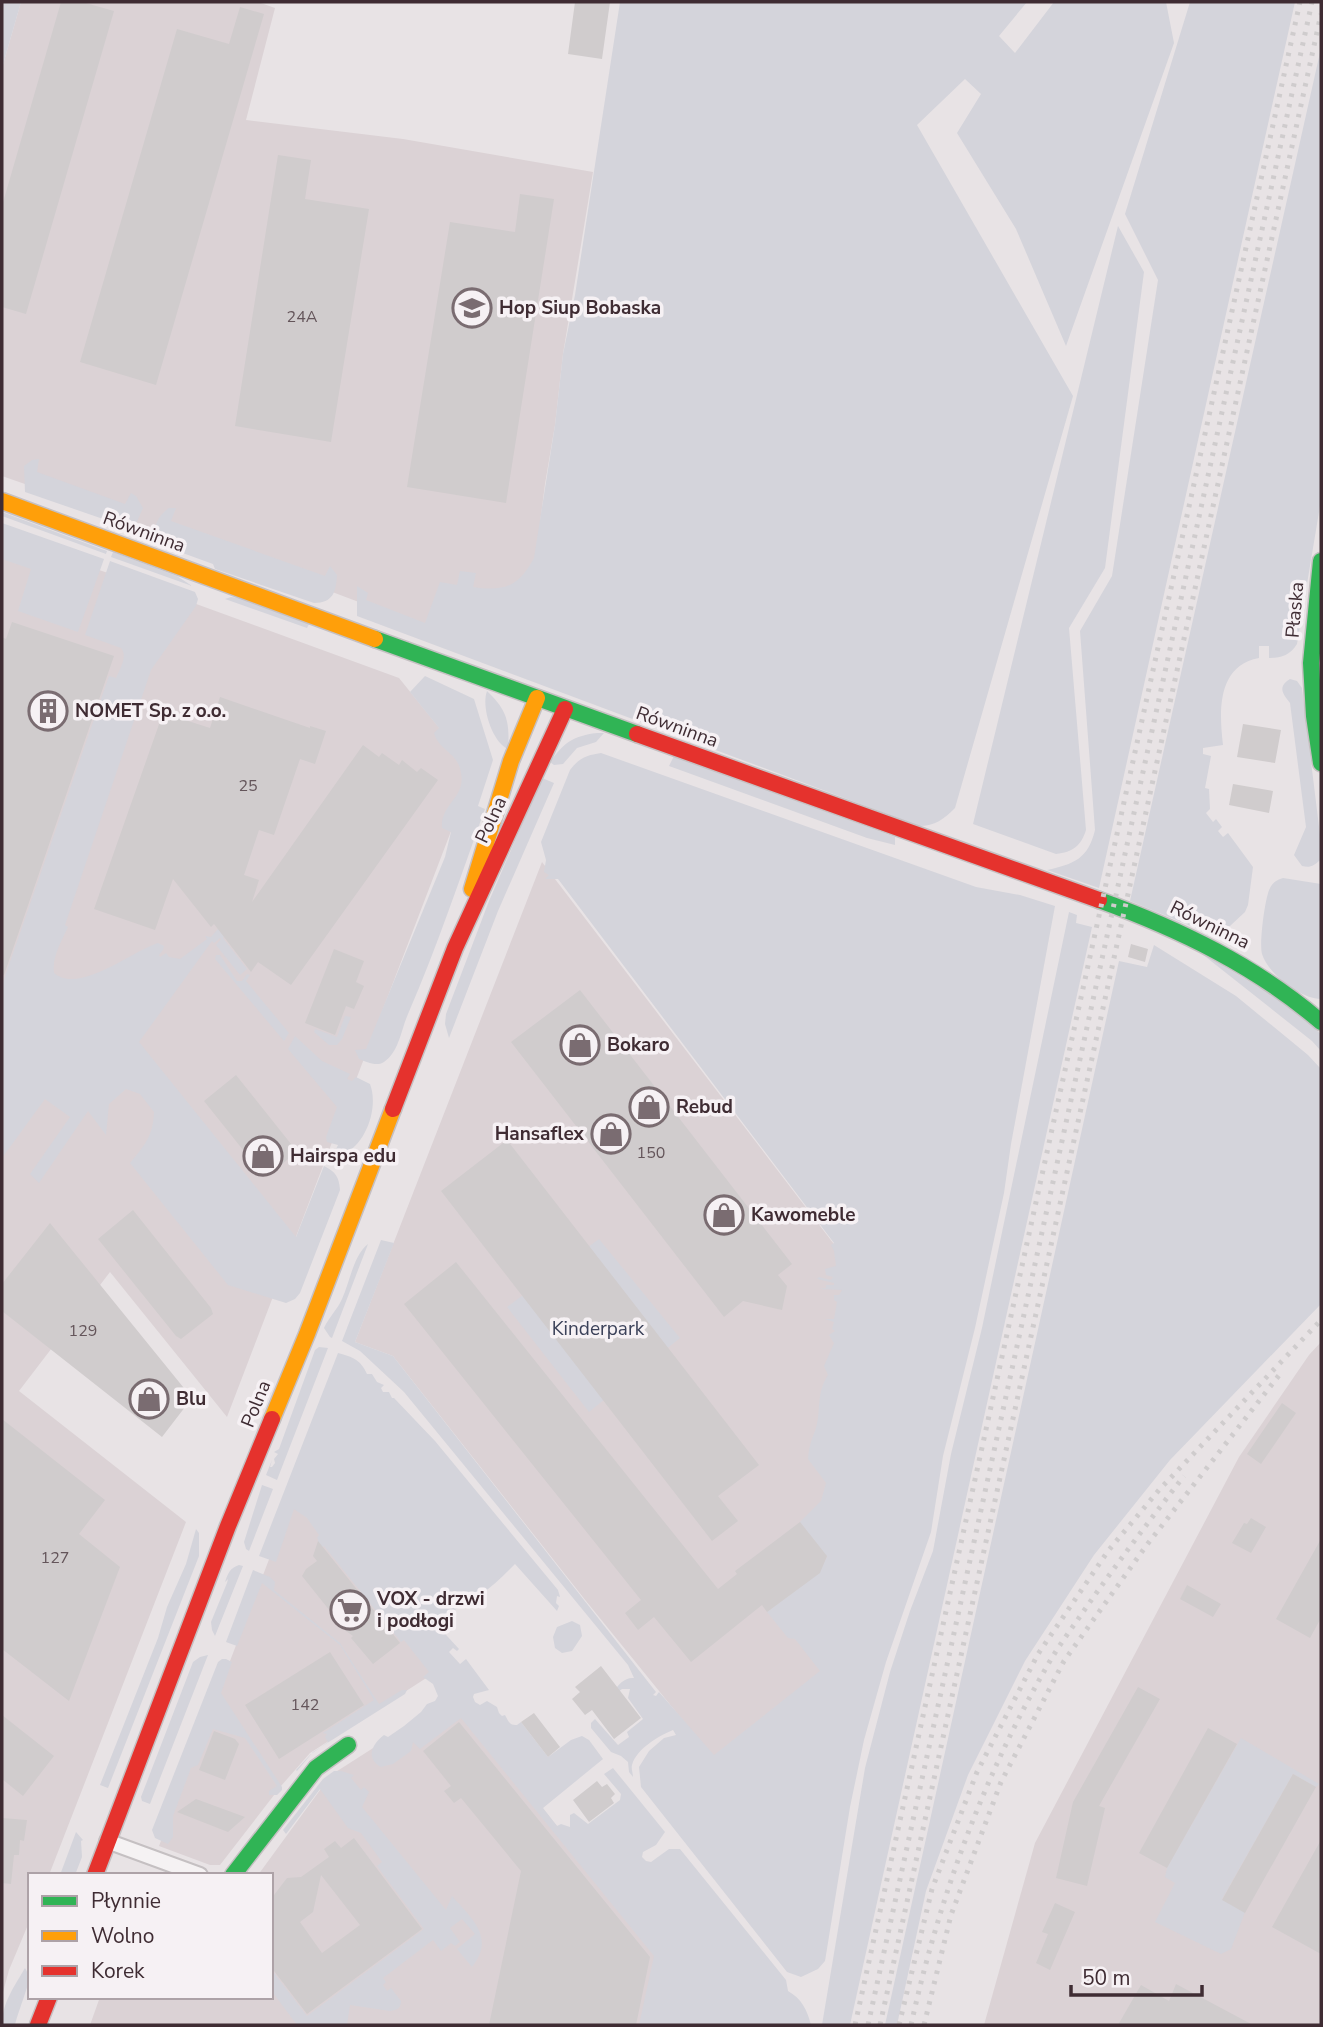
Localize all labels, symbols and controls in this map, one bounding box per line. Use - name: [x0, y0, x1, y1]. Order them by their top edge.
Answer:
- school or university icon: Hop Siup Bobaska: [451, 287, 493, 329]
- place label: Hop Siup Bobaska: [499, 295, 661, 321]
- house number: 24A: [287, 306, 318, 328]
- street label: Równinna: [99, 505, 189, 559]
- street label: Płaska: [1280, 581, 1310, 639]
- building icon: NOMET Sp. z o.o.: [27, 690, 69, 732]
- place label: NOMET Sp. z o.o.: [75, 698, 226, 724]
- street label: Równinna: [632, 700, 722, 754]
- house number: 25: [238, 775, 258, 797]
- street label: Polna: [469, 792, 513, 848]
- street label: Równinna: [1166, 895, 1254, 955]
- shop icon: Bokaro: [559, 1024, 601, 1066]
- place label: Bokaro: [607, 1032, 670, 1058]
- shop icon: Rebud: [628, 1086, 670, 1128]
- place label: Rebud: [676, 1094, 733, 1120]
- shop icon: Hansaflex: [590, 1113, 632, 1155]
- place label: Hansaflex: [495, 1121, 585, 1147]
- shop icon: Hairspa edu: [242, 1135, 284, 1177]
- house number: 150: [637, 1142, 665, 1164]
- place label: Hairspa edu: [290, 1143, 396, 1169]
- shop icon: Kawomeble: [703, 1194, 745, 1236]
- place label: Kawomeble: [751, 1202, 856, 1228]
- park label: Kinderpark: [552, 1316, 645, 1342]
- house number: 129: [69, 1320, 97, 1342]
- street label: Polna: [235, 1377, 277, 1431]
- shop icon: Blu: [128, 1378, 170, 1420]
- place label: Blu: [176, 1386, 206, 1412]
- house number: 127: [41, 1547, 69, 1569]
- place label: VOX - drzwi i podłogi: [376, 1586, 485, 1634]
- supermarket icon: VOX - drzwi i podłogi: [329, 1589, 371, 1631]
- house number: 142: [291, 1694, 319, 1716]
- legend: [28, 1873, 273, 1999]
- text: Płynnie: [91, 1887, 161, 1915]
- text: Wolno: [91, 1922, 154, 1950]
- scale bar: [1071, 1954, 1202, 1998]
- text: Korek: [91, 1957, 145, 1985]
- text: 50 m: [1082, 1964, 1131, 1992]

